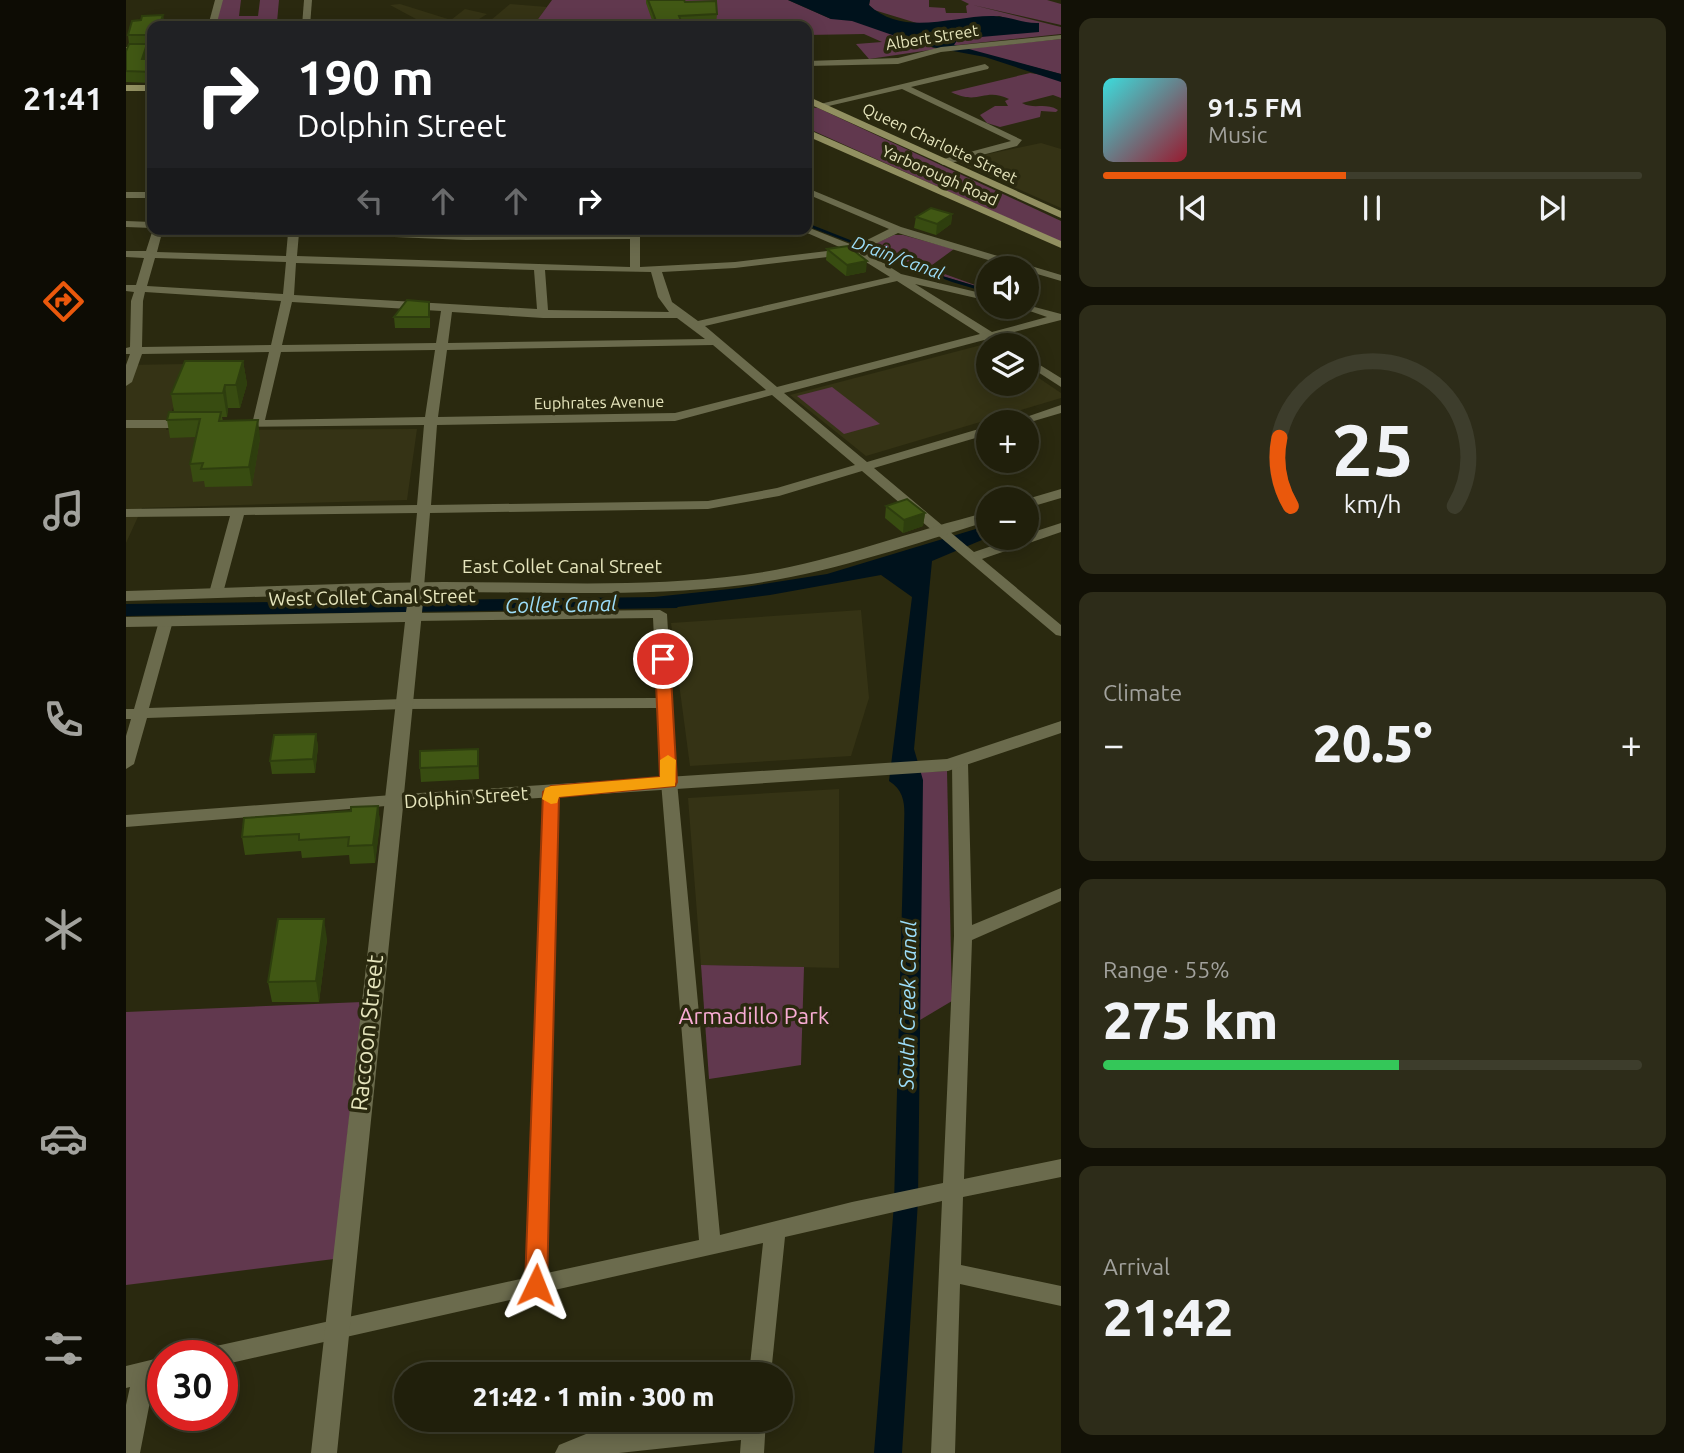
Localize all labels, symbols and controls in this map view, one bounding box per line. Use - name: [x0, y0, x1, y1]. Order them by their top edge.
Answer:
- street label: Albert Street: [884, 21, 980, 53]
- icon: right: [182, 49, 273, 140]
- text: 190 m: [297, 49, 434, 104]
- text: 21:41: [23, 80, 103, 116]
- text: 91.5 FM: [1208, 93, 1302, 122]
- street label: Queen Charlotte Street: [860, 99, 1021, 187]
- text: Dolphin Street: [297, 107, 506, 143]
- text: Music: [1208, 122, 1267, 147]
- street label: Yarborough Road: [879, 141, 1001, 209]
- icon: left: [351, 182, 389, 220]
- icon: ahead: [424, 182, 462, 220]
- icon: ahead: [497, 182, 535, 220]
- icon: right: [570, 182, 608, 220]
- icon: previous: [1174, 189, 1212, 227]
- icon: pause: [1353, 189, 1391, 227]
- icon: next: [1533, 189, 1571, 227]
- water label: Drain/Canal: [850, 231, 947, 283]
- map controls: [976, 256, 1039, 550]
- button: sound: [976, 256, 1039, 319]
- icon: directions: [39, 277, 88, 326]
- button: layers: [976, 333, 1039, 396]
- street label: Euphrates Avenue: [534, 392, 664, 412]
- text: 25: [1331, 408, 1414, 490]
- button: +: [976, 410, 1039, 473]
- icon: music: [39, 486, 88, 535]
- button: −: [976, 487, 1039, 550]
- text: km/h: [1344, 489, 1401, 517]
- street label: East Collet Canal Street: [462, 555, 662, 577]
- street label: West Collet Canal Street: [268, 584, 476, 610]
- water label: Collet Canal: [505, 591, 617, 617]
- pin: [633, 629, 693, 689]
- icon: arrive: [644, 640, 682, 678]
- text: Climate: [1103, 680, 1182, 705]
- icon: phone: [39, 695, 88, 744]
- text: 20.5°: [1313, 714, 1432, 772]
- text: −: [1103, 723, 1124, 765]
- text: +: [1621, 723, 1642, 765]
- street label: Dolphin Street: [403, 782, 529, 812]
- icon: climate: [39, 905, 88, 954]
- water label: South Creek Canal: [894, 920, 920, 1091]
- street label: Raccoon Street: [346, 954, 387, 1112]
- text: Range · 55%: [1103, 957, 1230, 982]
- text: 275 km: [1103, 991, 1278, 1049]
- park label: Armadillo Park: [679, 1003, 830, 1028]
- icon: car: [39, 1114, 88, 1163]
- position arrow: [499, 1248, 573, 1322]
- text: Arrival: [1103, 1254, 1170, 1279]
- text: 21:42: [1103, 1288, 1233, 1346]
- icon: filters: [39, 1324, 88, 1373]
- speed limit sign: 30: [147, 1340, 238, 1431]
- text: 21:42 · 1 min · 300 m: [473, 1382, 714, 1411]

